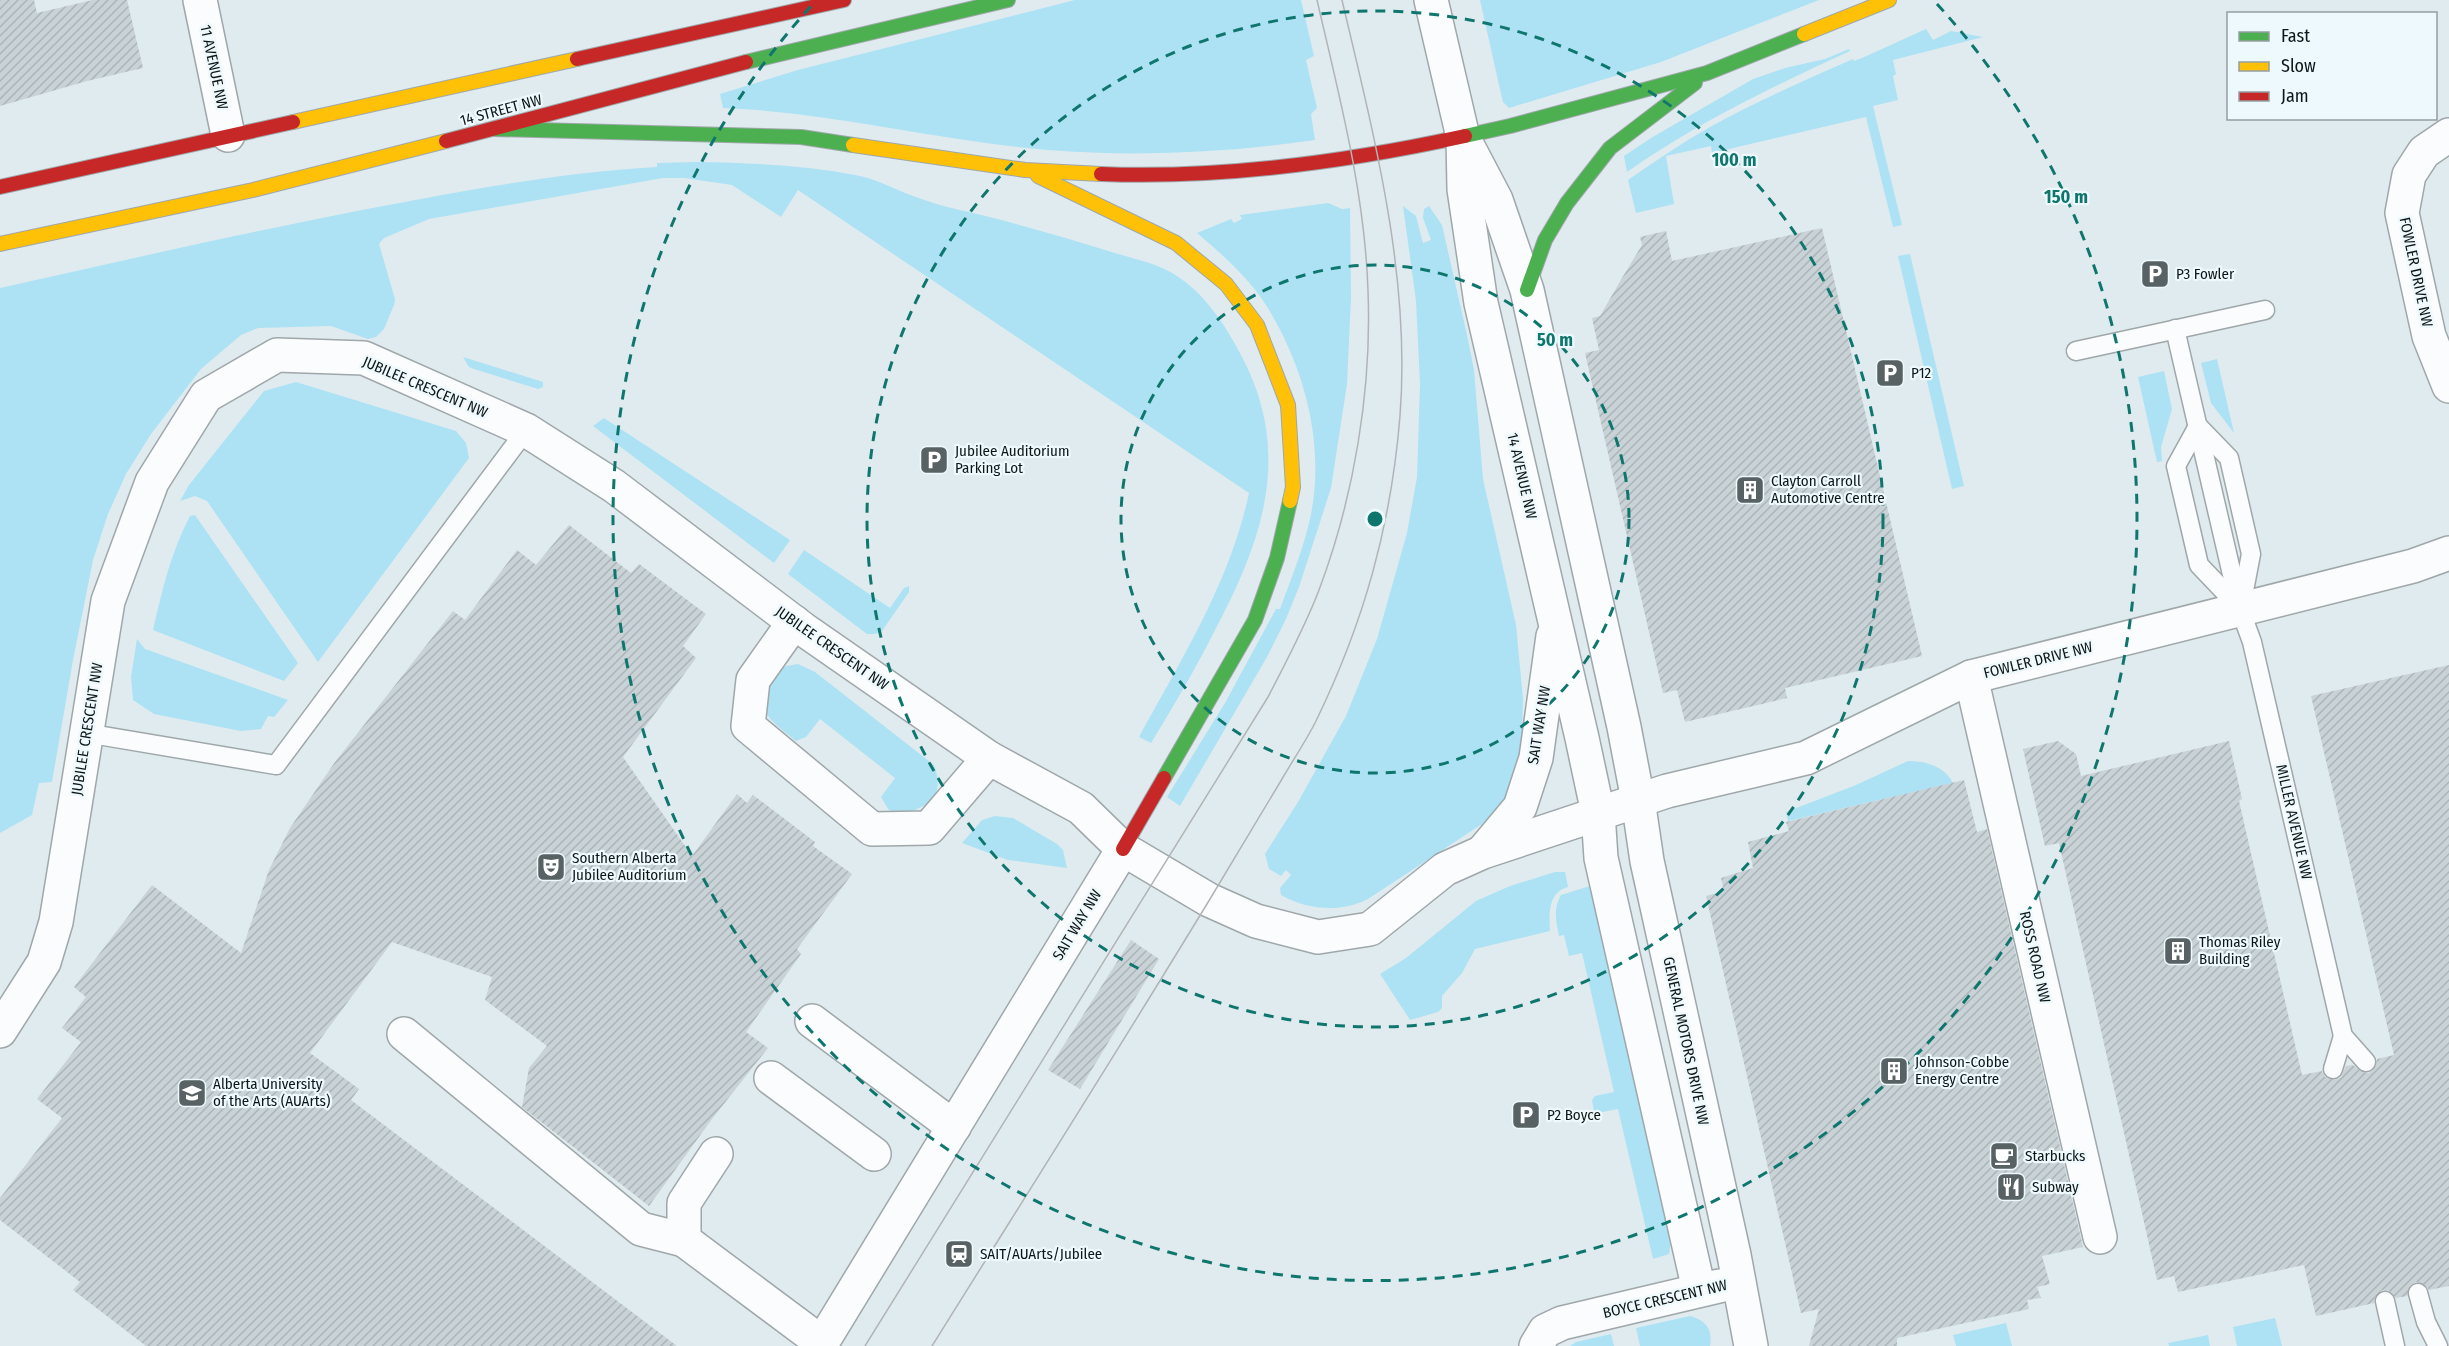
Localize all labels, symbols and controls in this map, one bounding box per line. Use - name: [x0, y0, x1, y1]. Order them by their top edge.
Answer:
- legend: [2227, 12, 2437, 120]
- street label: 11 AVENUE NW: [196, 23, 232, 111]
- text: Fast: [2281, 25, 2310, 47]
- text: Slow: [2281, 55, 2316, 77]
- text: Jam: [2281, 85, 2309, 107]
- street label: 14 STREET NW: [458, 90, 544, 130]
- text: 100 m: [1712, 149, 1756, 171]
- text: 150 m: [2044, 186, 2088, 208]
- street label: FOWLER DRIVE NW: [2396, 215, 2436, 329]
- parking icon: P3 Fowler: [2139, 258, 2171, 290]
- place label: P3 Fowler: [2176, 265, 2235, 283]
- text: 50 m: [1537, 329, 1573, 351]
- street label: JUBILEE CRESCENT NW: [360, 353, 490, 421]
- parking icon: P12: [1874, 357, 1906, 389]
- place label: P12: [1911, 364, 1932, 382]
- street label: 14 AVENUE NW: [1503, 431, 1541, 521]
- place label: Jubilee Auditorium Parking Lot: [955, 442, 1069, 477]
- parking icon: Jubilee Auditorium Parking Lot: [918, 444, 950, 476]
- place label: Clayton Carroll Automotive Centre: [1771, 472, 1885, 507]
- building icon: Clayton Carroll Automotive Centre: [1734, 474, 1766, 506]
- centre of rings: [1365, 509, 1385, 529]
- street label: JUBILEE CRESCENT NW: [772, 602, 892, 694]
- street label: FOWLER DRIVE NW: [1982, 638, 2094, 682]
- street label: JUBILEE CRESCENT NW: [68, 661, 106, 797]
- street label: SAIT WAY NW: [1524, 684, 1554, 766]
- street label: MILLER AVENUE NW: [2272, 763, 2316, 881]
- place label: Southern Alberta Jubilee Auditorium: [572, 849, 686, 884]
- theatre icon: Southern Alberta Jubilee Auditorium: [535, 851, 567, 883]
- street label: SAIT WAY NW: [1049, 886, 1105, 964]
- street label: ROSS ROAD NW: [2016, 909, 2054, 1005]
- place label: Thomas Riley Building: [2199, 933, 2281, 968]
- building icon: Thomas Riley Building: [2162, 935, 2194, 967]
- street label: GENERAL MOTORS DRIVE NW: [1659, 955, 1713, 1127]
- place label: Johnson-Cobbe Energy Centre: [1915, 1053, 2009, 1088]
- building icon: Johnson-Cobbe Energy Centre: [1878, 1055, 1910, 1087]
- place label: Alberta University of the Arts (AUArts): [213, 1075, 330, 1110]
- school or university icon: Alberta University of the Arts (AUArts): [176, 1077, 208, 1109]
- parking icon: P2 Boyce: [1510, 1099, 1542, 1131]
- place label: P2 Boyce: [1547, 1106, 1601, 1124]
- cafe icon: Starbucks: [1988, 1140, 2020, 1172]
- place label: Starbucks: [2025, 1147, 2085, 1165]
- restaurant icon: Subway: [1995, 1171, 2027, 1203]
- place label: Subway: [2032, 1178, 2079, 1196]
- station icon: SAIT/AUArts/Jubilee: [943, 1238, 975, 1270]
- place label: SAIT/AUArts/Jubilee: [980, 1245, 1102, 1263]
- street label: BOYCE CRESCENT NW: [1601, 1276, 1729, 1322]

